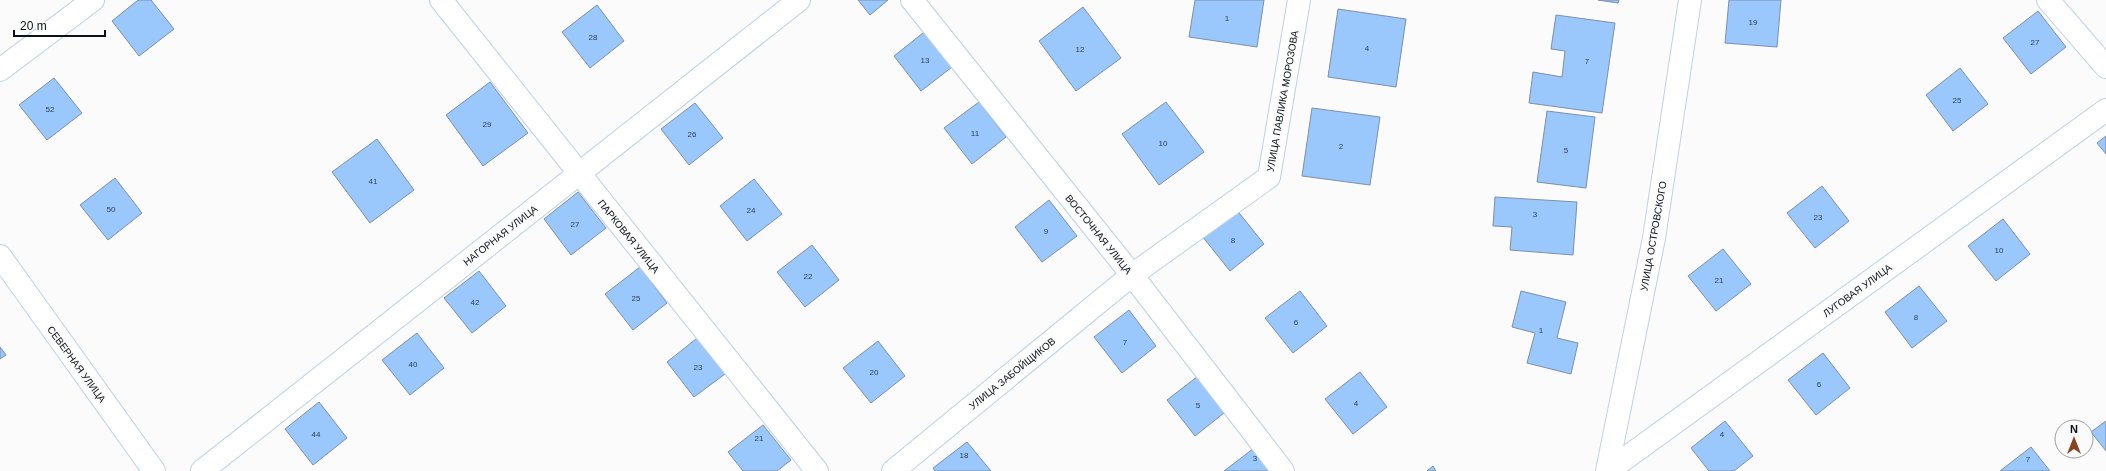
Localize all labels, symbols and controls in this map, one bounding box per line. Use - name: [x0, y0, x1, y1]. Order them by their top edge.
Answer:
- scale bar: [14, 12, 105, 38]
- house number: 1: [1225, 14, 1230, 23]
- house number: 19: [1749, 18, 1758, 27]
- text: 20 m: [20, 19, 47, 33]
- street label: УЛИЦА ПАВЛИКА МОРОЗОВА: [1265, 29, 1300, 173]
- house number: 28: [589, 33, 598, 42]
- house number: 27: [2031, 38, 2040, 47]
- house number: 4: [1365, 44, 1370, 53]
- house number: 12: [1076, 45, 1085, 54]
- house number: 13: [921, 56, 930, 65]
- house number: 7: [1585, 57, 1590, 66]
- house number: 25: [1953, 96, 1962, 105]
- house number: 52: [46, 105, 55, 114]
- house number: 29: [483, 120, 492, 129]
- house number: 11: [971, 129, 980, 138]
- house number: 26: [688, 130, 697, 139]
- house number: 10: [1159, 139, 1168, 148]
- house number: 2: [1339, 142, 1344, 151]
- house number: 5: [1564, 146, 1569, 155]
- house number: 41: [369, 177, 378, 186]
- street label: УЛИЦА ОСТРОВСКОГО: [1638, 180, 1669, 292]
- street label: ВОСТОЧНАЯ УЛИЦА: [1063, 193, 1134, 276]
- street label: ПАРКОВАЯ УЛИЦА: [596, 198, 662, 275]
- street label: НАГОРНАЯ УЛИЦА: [461, 203, 540, 268]
- house number: 50: [107, 205, 116, 214]
- house number: 24: [747, 206, 756, 215]
- house number: 3: [1533, 210, 1538, 219]
- house number: 23: [1814, 213, 1823, 222]
- house number: 27: [571, 220, 580, 229]
- house number: 9: [1044, 227, 1049, 236]
- house number: 8: [1231, 236, 1236, 245]
- house number: 10: [1995, 246, 2004, 255]
- street label: ЛУГОВАЯ УЛИЦА: [1821, 262, 1894, 319]
- house number: 22: [804, 272, 813, 281]
- house number: 21: [1715, 276, 1724, 285]
- house number: 25: [632, 294, 641, 303]
- house number: 42: [471, 298, 480, 307]
- house number: 8: [1914, 313, 1919, 322]
- house number: 6: [1294, 318, 1299, 327]
- street label: СЕВЕРНАЯ УЛИЦА: [45, 324, 108, 405]
- house number: 1: [1539, 326, 1544, 335]
- street label: УЛИЦА ЗАБОЙЩИКОВ: [966, 334, 1058, 411]
- house number: 7: [1123, 338, 1128, 347]
- house number: 40: [409, 360, 418, 369]
- house number: 23: [694, 363, 703, 372]
- house number: 20: [870, 368, 879, 377]
- house number: 6: [1817, 380, 1822, 389]
- house number: 4: [1354, 399, 1359, 408]
- house number: 5: [1196, 401, 1201, 410]
- north arrow: [2054, 419, 2094, 459]
- text: N: [2070, 423, 2078, 435]
- house number: 44: [312, 430, 321, 439]
- house number: 4: [1720, 430, 1725, 439]
- house number: 21: [755, 434, 764, 443]
- house number: 18: [960, 451, 969, 460]
- house number: 3: [1253, 454, 1258, 463]
- house number: 7: [2026, 455, 2031, 464]

